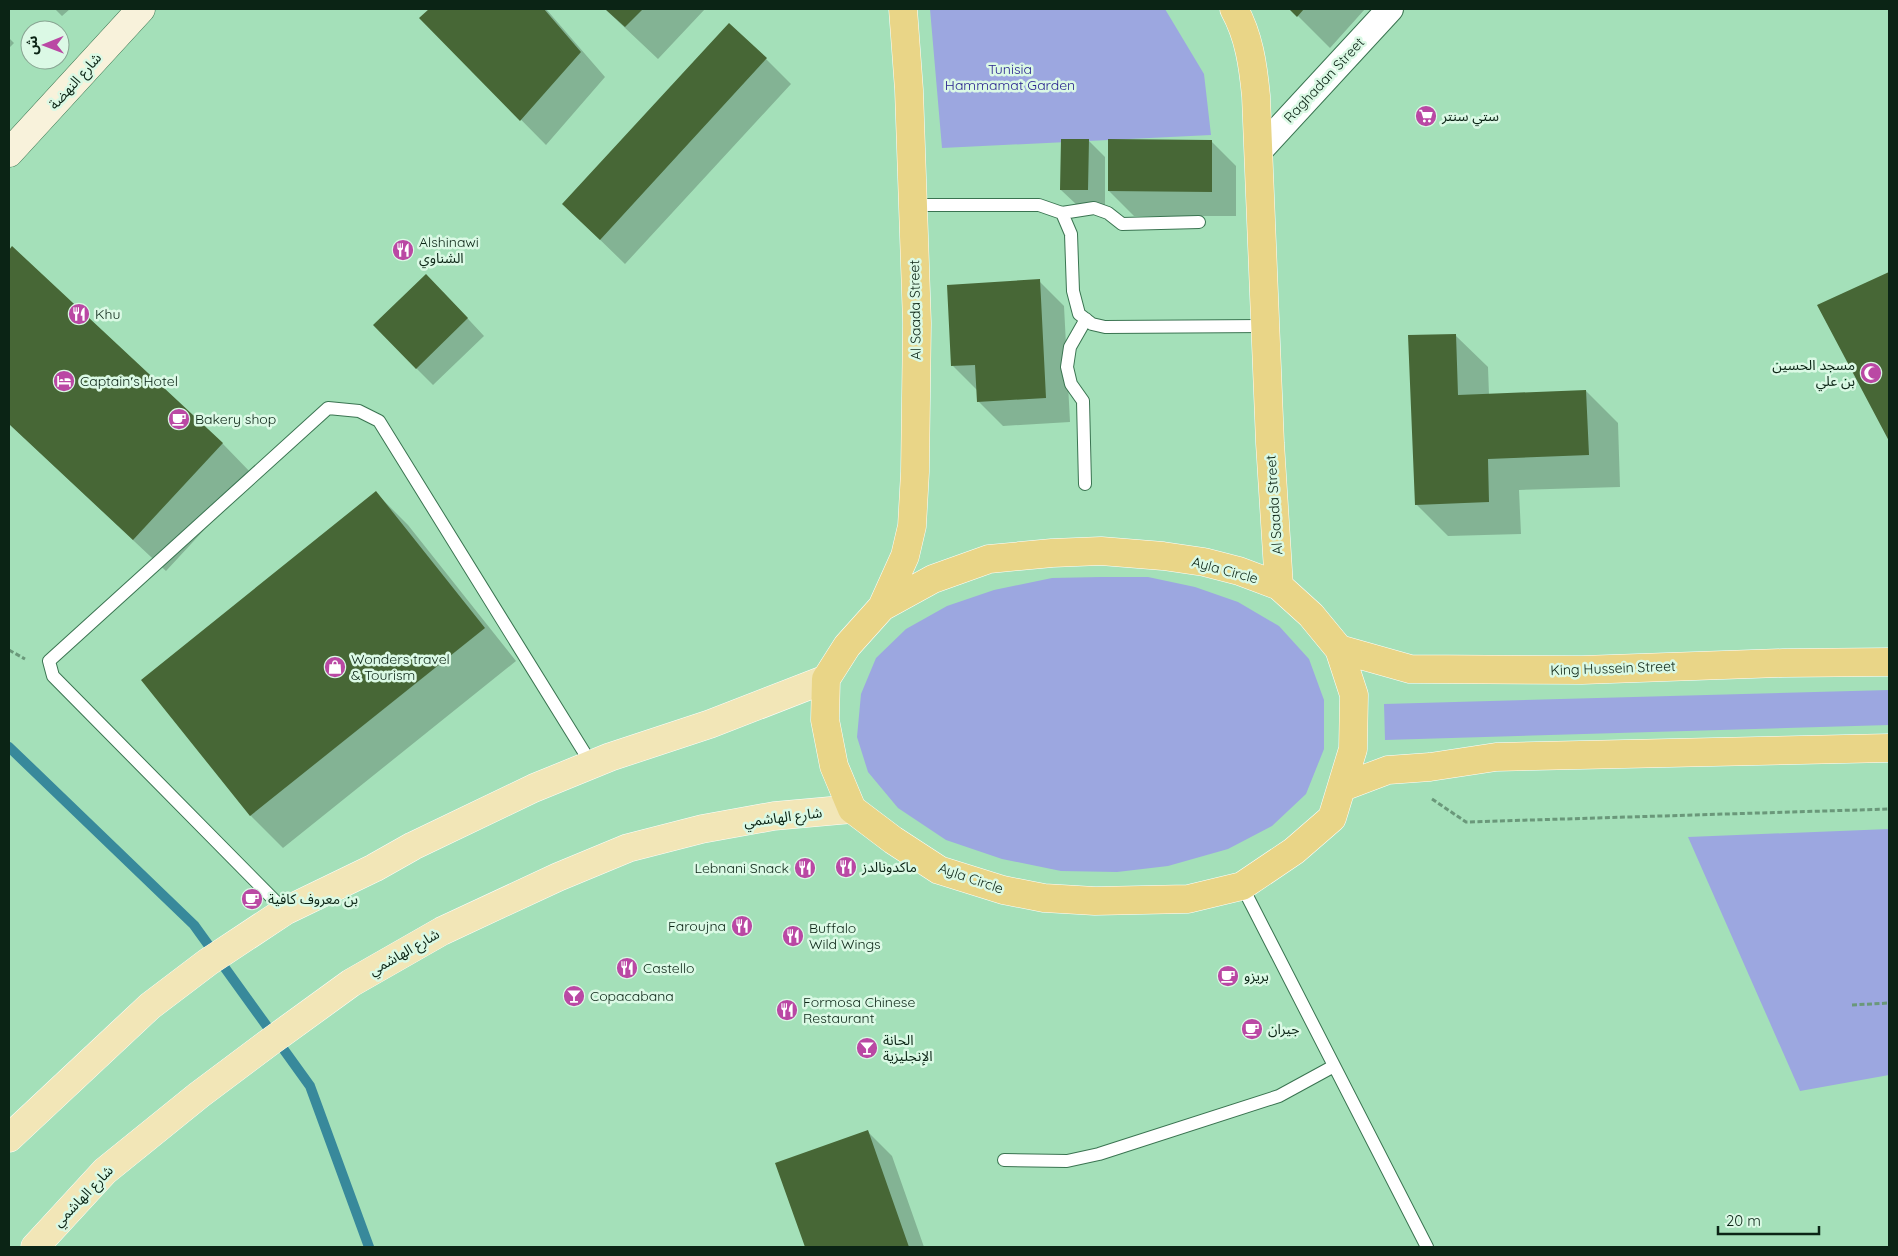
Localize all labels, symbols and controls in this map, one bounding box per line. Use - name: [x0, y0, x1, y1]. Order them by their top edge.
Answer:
- north arrow: [20, 20, 70, 70]
- street label: Raghadan Street: [1280, 33, 1368, 126]
- text: ش: [23, 35, 41, 55]
- street label: شارع النهضة: [45, 49, 107, 114]
- park label: Tunisia Hammamat Garden: [945, 60, 1075, 94]
- supermarket icon: ستي سنتر: [1414, 104, 1438, 128]
- place label: ستي سنتر: [1441, 107, 1499, 127]
- place label: Alshinawi الشناوي: [419, 233, 479, 269]
- restaurant icon: Alshinawi الشناوي: [391, 238, 415, 262]
- street label: Al Saada Street: [905, 260, 925, 360]
- restaurant icon: Khu: [67, 302, 91, 326]
- place label: Khu: [95, 305, 120, 323]
- place label: مسجد الحسين بن علي: [1772, 356, 1855, 392]
- mosque icon: مسجد الحسين بن علي: [1859, 361, 1883, 385]
- hotel icon: Captain's Hotel: [52, 369, 76, 393]
- place label: Captain's Hotel: [80, 372, 178, 390]
- cafe icon: Bakery shop: [167, 407, 191, 431]
- place label: Bakery shop: [195, 410, 276, 428]
- street label: Al Saada Street: [1262, 454, 1286, 556]
- street label: Ayla Circle: [1190, 553, 1260, 587]
- place label: Wonders travel & Tourism: [351, 650, 450, 684]
- shop icon: Wonders travel & Tourism: [323, 655, 347, 679]
- street label: King Hussein Street: [1550, 657, 1676, 679]
- street label: شارع الهاشمي: [743, 803, 823, 833]
- restaurant icon: ماكدونالدز: [834, 855, 858, 879]
- restaurant icon: Lebnani Snack: [793, 856, 817, 880]
- place label: ماكدونالدز: [861, 858, 917, 876]
- street label: Ayla Circle: [936, 858, 1006, 898]
- place label: Lebnani Snack: [694, 859, 789, 877]
- cafe icon: بن معروف كافية: [240, 887, 264, 911]
- place label: بن معروف كافية: [268, 890, 358, 908]
- restaurant icon: Faroujna: [730, 914, 754, 938]
- place label: Faroujna: [668, 917, 726, 935]
- place label: Buffalo Wild Wings: [809, 919, 881, 953]
- restaurant icon: Buffalo Wild Wings: [781, 924, 805, 948]
- street label: شارع الهاشمي: [365, 925, 444, 981]
- restaurant icon: Castello: [615, 956, 639, 980]
- place label: Castello: [643, 959, 695, 977]
- cafe icon: بريزو: [1216, 964, 1240, 988]
- place label: بريزو: [1244, 967, 1269, 985]
- bar icon: Copacabana: [562, 984, 586, 1008]
- place label: Copacabana: [590, 987, 674, 1005]
- place label: Formosa Chinese Restaurant: [803, 993, 915, 1027]
- restaurant icon: Formosa Chinese Restaurant: [775, 998, 799, 1022]
- cafe icon: جيران: [1240, 1017, 1264, 1041]
- place label: جيران: [1268, 1020, 1300, 1038]
- place label: الحانة الإنجليزية: [883, 1031, 933, 1066]
- bar icon: الحانة الإنجليزية: [855, 1036, 879, 1060]
- street label: شارع الهاشمي: [49, 1161, 118, 1232]
- scale bar: [1718, 1204, 1819, 1236]
- text: 20 m: [1726, 1211, 1761, 1230]

